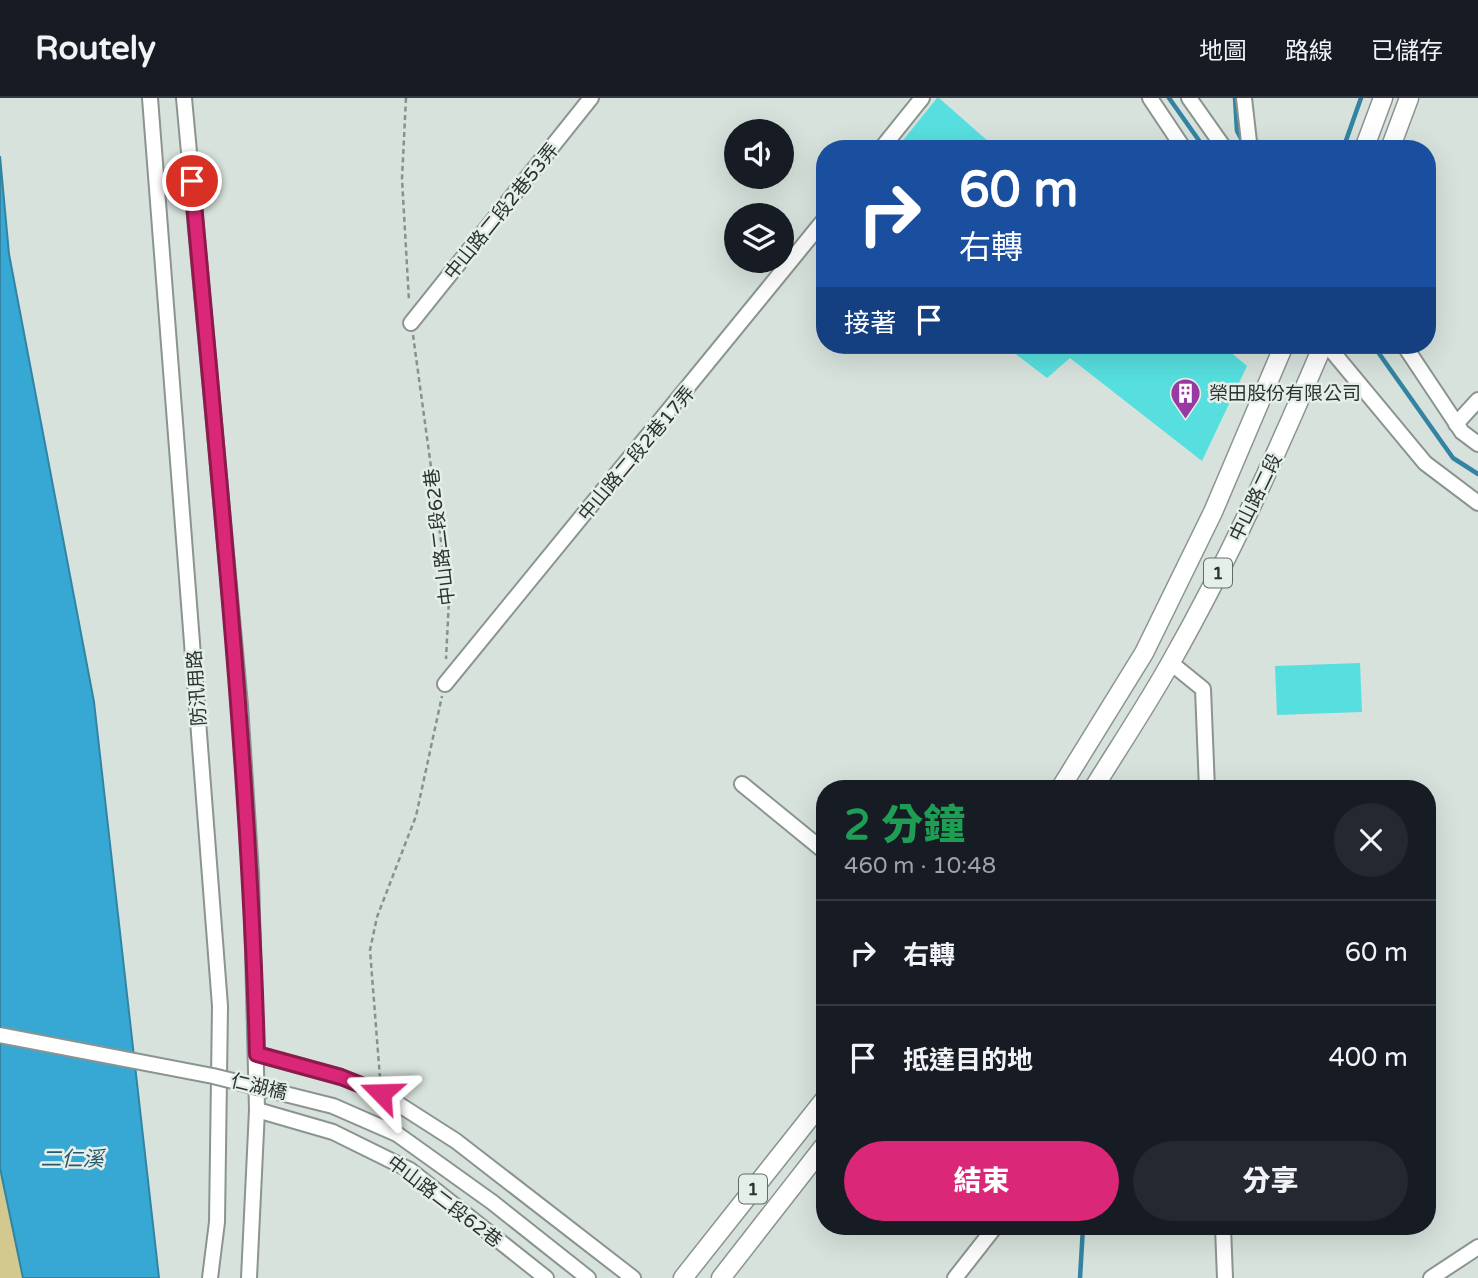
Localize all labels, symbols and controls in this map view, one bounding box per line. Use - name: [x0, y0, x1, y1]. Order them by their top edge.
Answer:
- text: Routely: [35, 29, 156, 68]
- text: 地圖: [1199, 37, 1247, 66]
- text: 路線: [1285, 37, 1333, 66]
- text: 已儲存: [1371, 37, 1443, 66]
- map controls: [724, 119, 794, 273]
- button: sound: [724, 119, 794, 189]
- street label: 中山路二段2巷53弄: [440, 139, 563, 284]
- pin: [162, 151, 222, 211]
- text: 60 m: [959, 161, 1078, 220]
- icon: arrive: [173, 162, 211, 200]
- icon: right: [844, 168, 935, 259]
- button: layers: [724, 203, 794, 273]
- text: 右轉: [959, 229, 1023, 267]
- icon: arrive: [910, 301, 948, 339]
- text: 接著: [844, 308, 896, 339]
- building icon: 榮田股份有限公司: [1169, 376, 1203, 420]
- street label: 中山路二段2巷17弄: [574, 382, 699, 525]
- place label: 榮田股份有限公司: [1209, 383, 1361, 405]
- street label: 中山路二段: [1225, 450, 1287, 545]
- street label: 中山路二段62巷: [421, 467, 459, 607]
- road number: 1: [1204, 559, 1232, 588]
- street label: 防汛用路: [183, 649, 211, 727]
- text: 2 分鐘: [844, 800, 965, 851]
- button: close: [1334, 803, 1408, 877]
- text: 460 m · 10:48: [844, 852, 996, 880]
- icon: right: [844, 934, 882, 972]
- text: 60 m: [1345, 937, 1408, 968]
- text: 右轉: [903, 940, 955, 971]
- icon: arrive: [844, 1039, 882, 1077]
- text: 400 m: [1328, 1042, 1408, 1073]
- text: 抵達目的地: [903, 1045, 1033, 1076]
- position arrow: [344, 1056, 418, 1130]
- street label: 仁湖橋: [229, 1070, 289, 1104]
- button: 結束: [844, 1141, 1119, 1221]
- button: 分享: [1133, 1141, 1408, 1221]
- water label: 二仁溪: [41, 1147, 106, 1172]
- street label: 中山路二段62巷: [383, 1152, 506, 1252]
- road number: 1: [739, 1174, 767, 1204]

